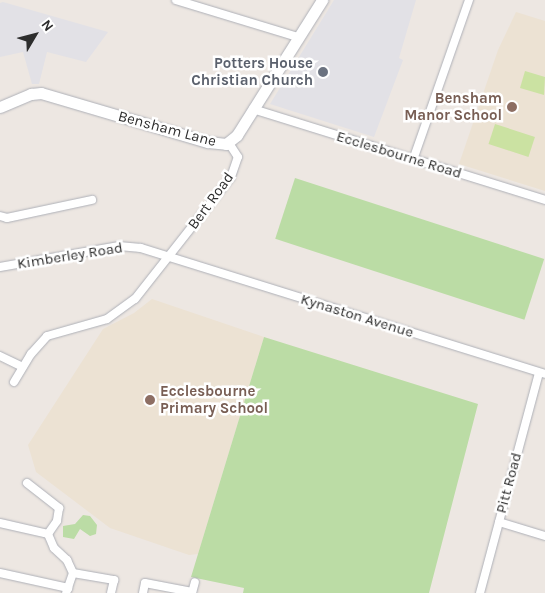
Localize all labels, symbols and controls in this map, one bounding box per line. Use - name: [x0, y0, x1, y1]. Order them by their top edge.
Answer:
- north arrow: [10, 10, 60, 60]
- text: N: [38, 17, 57, 35]
- place label: Potters House Christian Church: [191, 54, 313, 89]
- marker: Potters House Christian Church: [317, 66, 329, 78]
- place label: Bensham Manor School: [404, 89, 502, 124]
- marker: Bensham Manor School: [506, 101, 518, 113]
- street label: Bensham Lane: [116, 107, 218, 151]
- street label: Ecclesbourne Road: [334, 127, 464, 183]
- street label: Bert Road: [184, 169, 238, 233]
- street label: Kimberley Road: [16, 239, 124, 273]
- street label: Kynaston Avenue: [298, 290, 416, 342]
- place label: Ecclesbourne Primary School: [160, 382, 268, 417]
- marker: Ecclesbourne Primary School: [144, 394, 156, 406]
- street label: Pitt Road: [492, 451, 526, 515]

